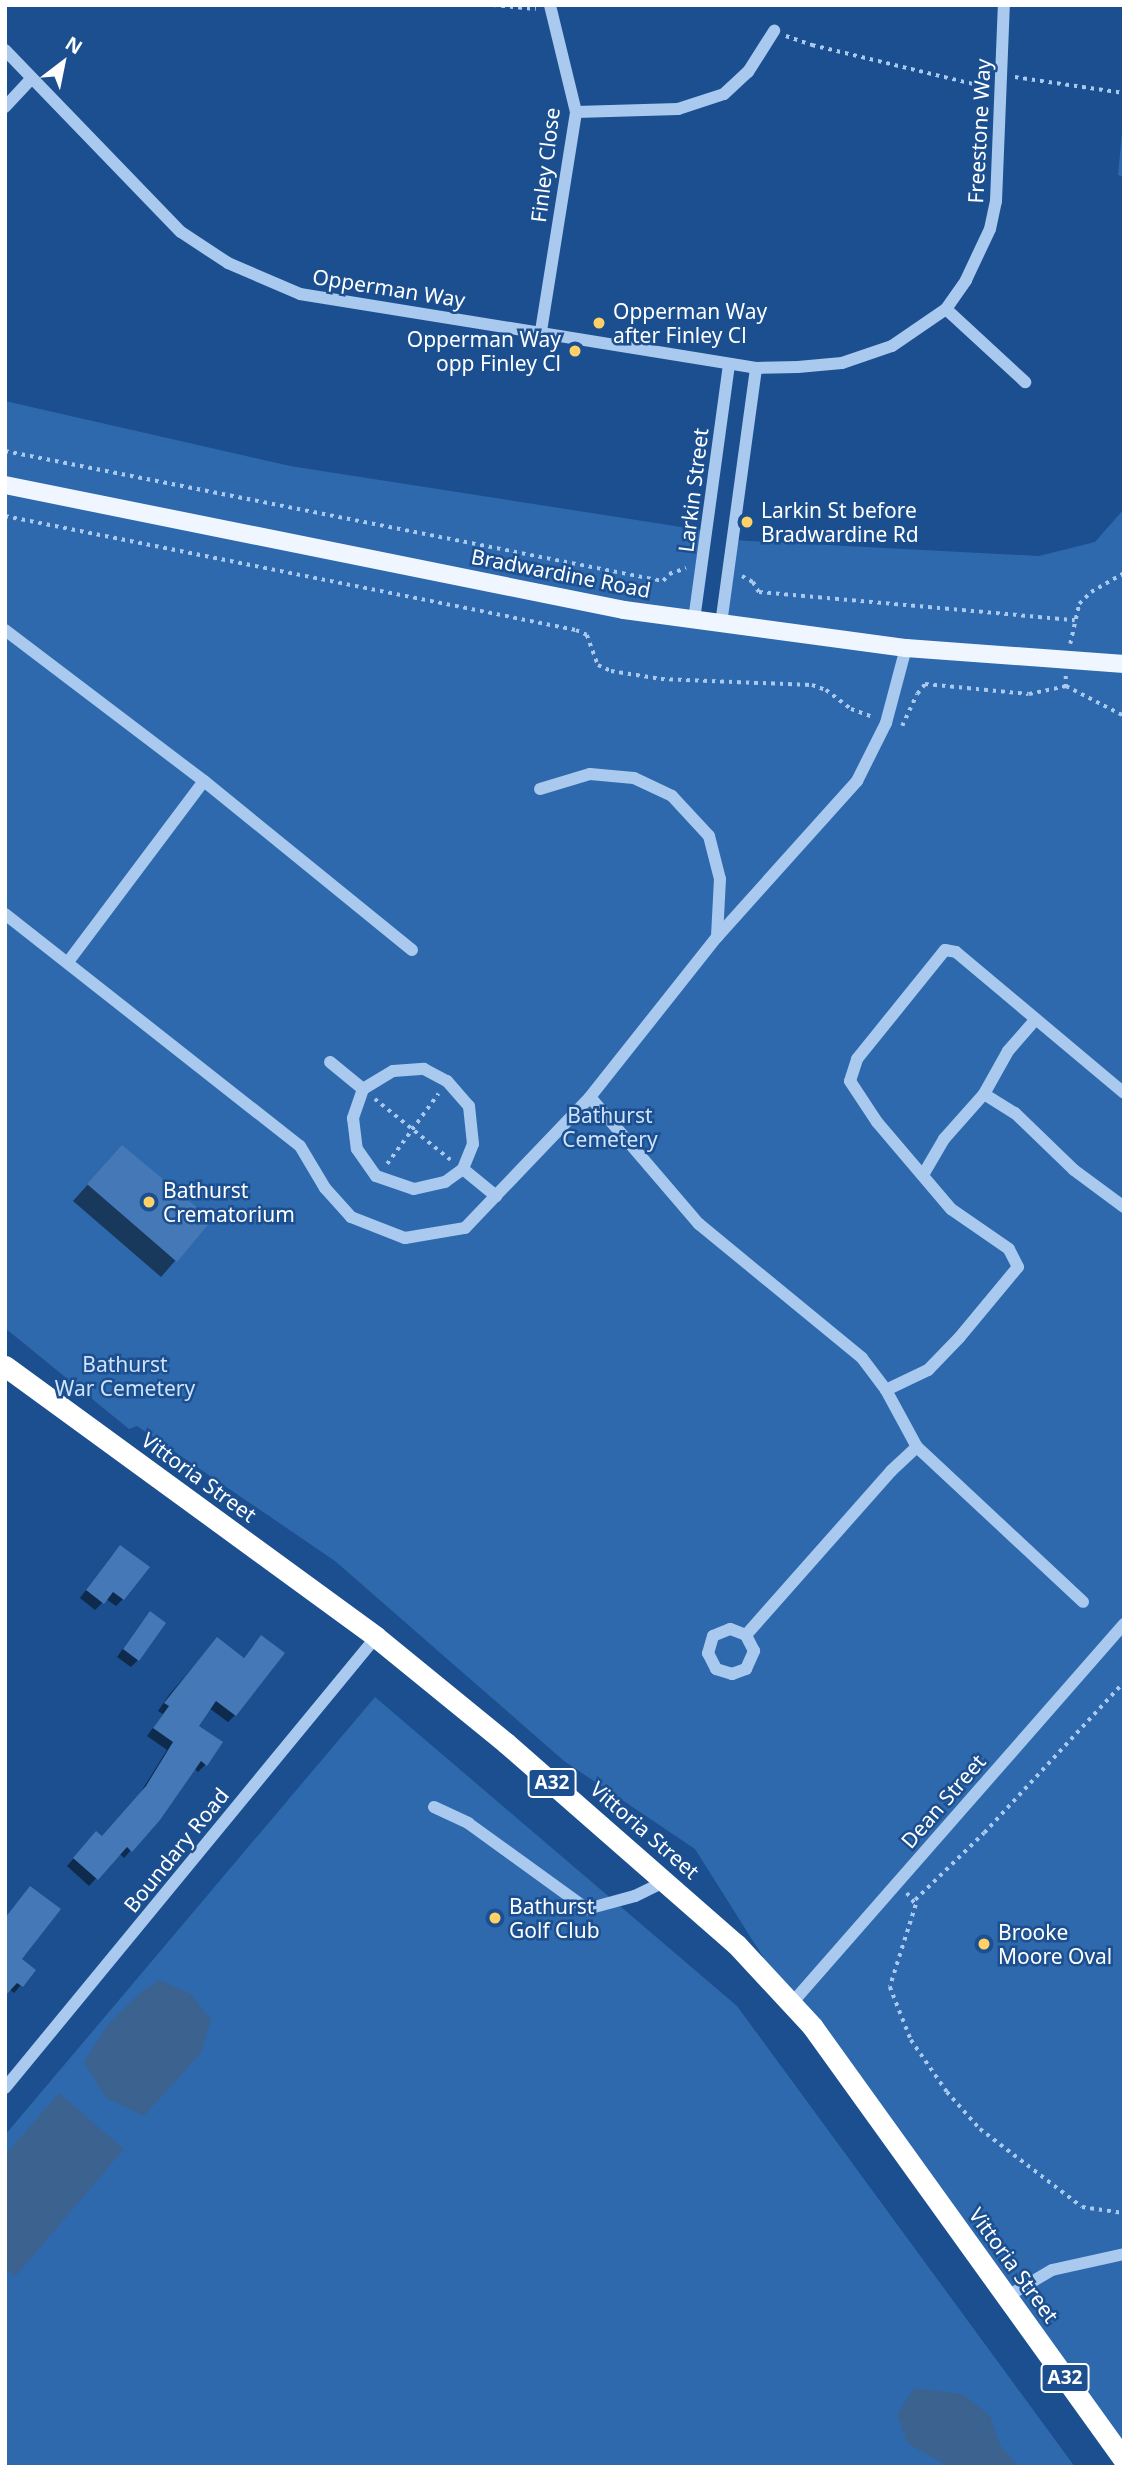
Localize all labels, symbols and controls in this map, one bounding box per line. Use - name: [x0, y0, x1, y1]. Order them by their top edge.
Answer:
- north arrow: [28, 28, 98, 98]
- text: N: [61, 30, 88, 60]
- street label: Freestone Way: [963, 58, 995, 204]
- street label: Finley Close: [525, 106, 565, 224]
- street label: Opperman Way: [311, 263, 467, 313]
- place label: Opperman Way after Finley Cl: [613, 298, 767, 348]
- marker: Opperman Way after Finley Cl: [591, 315, 607, 331]
- place label: Opperman Way opp Finley Cl: [407, 326, 561, 376]
- marker: Opperman Way opp Finley Cl: [567, 343, 583, 359]
- street label: Larkin Street: [673, 426, 713, 554]
- place label: Larkin St before Bradwardine Rd: [761, 497, 919, 547]
- marker: Larkin St before Bradwardine Rd: [739, 514, 755, 530]
- street label: Bradwardine Road: [469, 543, 653, 603]
- park label: Bathurst Cemetery: [562, 1102, 658, 1152]
- place label: Bathurst Crematorium: [163, 1177, 295, 1227]
- marker: Bathurst Crematorium: [141, 1194, 157, 1210]
- park label: Bathurst War Cemetery: [55, 1351, 195, 1401]
- street label: Vittoria Street: [137, 1427, 261, 1527]
- street label: Dean Street: [895, 1749, 991, 1853]
- road number: A32: [528, 1768, 576, 1798]
- street label: Vittoria Street: [585, 1776, 705, 1884]
- street label: Boundary Road: [118, 1783, 234, 1917]
- place label: Bathurst Golf Club: [509, 1893, 600, 1943]
- marker: Bathurst Golf Club: [487, 1910, 503, 1926]
- place label: Brooke Moore Oval: [998, 1919, 1112, 1969]
- marker: Brooke Moore Oval: [976, 1936, 992, 1952]
- street label: Vittoria Street: [964, 2203, 1064, 2327]
- road number: A32: [1040, 2362, 1090, 2394]

